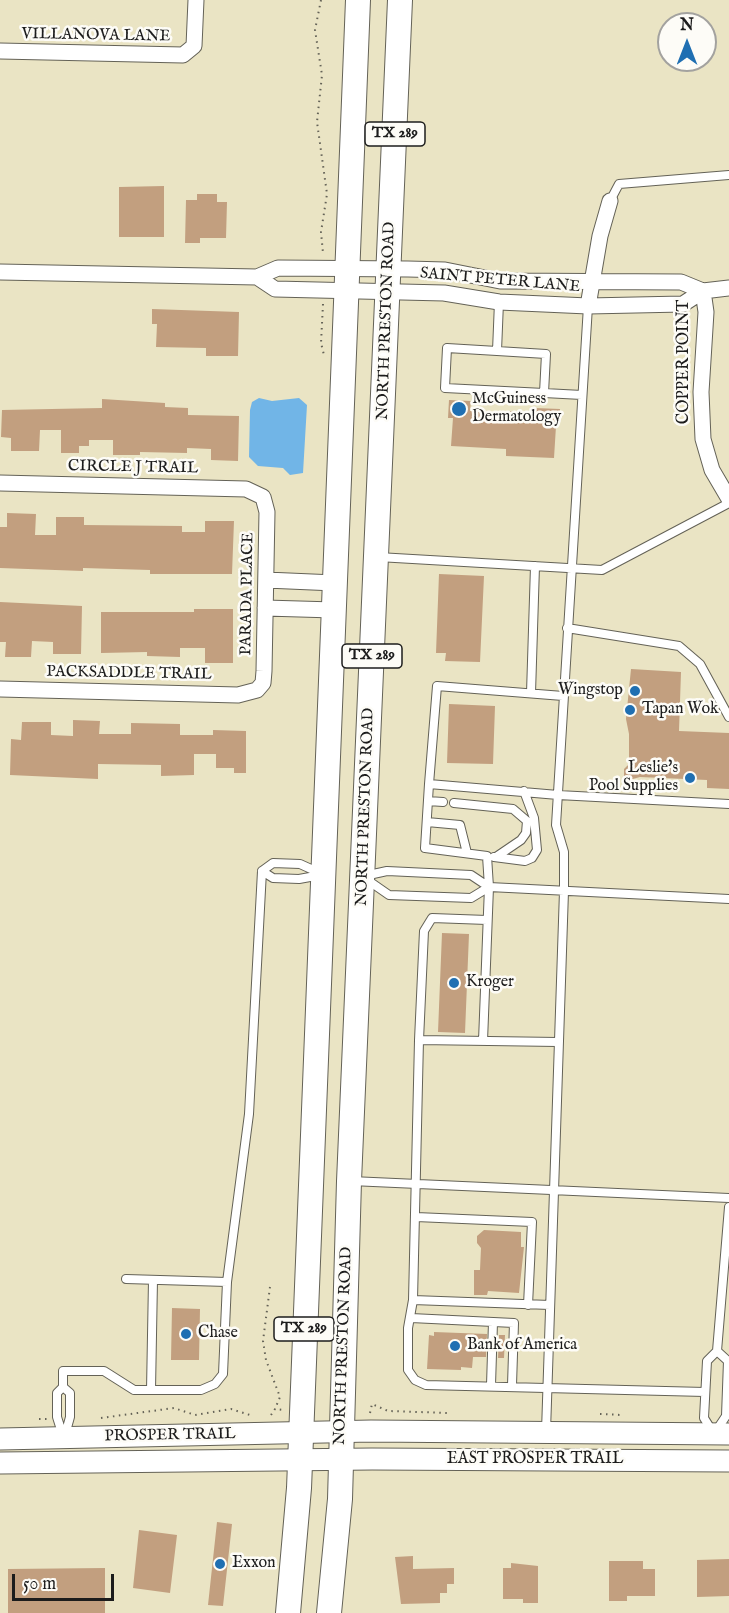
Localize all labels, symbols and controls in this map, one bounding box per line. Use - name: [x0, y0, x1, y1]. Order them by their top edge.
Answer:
- north arrow: [657, 12, 717, 72]
- text: N: [680, 16, 694, 36]
- street label: VILLANOVA LANE: [21, 25, 171, 47]
- road number: TX 289: [365, 122, 425, 146]
- street label: NORTH PRESTON ROAD: [374, 221, 400, 421]
- street label: SAINT PETER LANE: [419, 264, 581, 298]
- street label: COPPER POINT: [675, 300, 695, 424]
- place label: McGuiness Dermatology: [472, 390, 561, 428]
- marker: McGuiness Dermatology: [450, 400, 468, 418]
- street label: CIRCLE J TRAIL: [68, 457, 198, 479]
- street label: PARADA PLACE: [237, 532, 259, 656]
- road number: TX 289: [342, 644, 402, 668]
- street label: PACKSADDLE TRAIL: [46, 663, 212, 685]
- place label: Wingstop: [558, 681, 623, 701]
- marker: Wingstop: [628, 684, 642, 698]
- place label: Tapan Wok: [642, 700, 718, 720]
- marker: Tapan Wok: [623, 703, 637, 717]
- street label: NORTH PRESTON ROAD: [353, 707, 379, 907]
- place label: Leslie's Pool Supplies: [589, 759, 678, 797]
- marker: Leslie's Pool Supplies: [683, 771, 697, 785]
- place label: Kroger: [466, 973, 514, 993]
- marker: Kroger: [447, 976, 461, 990]
- street label: NORTH PRESTON ROAD: [331, 1246, 357, 1446]
- road number: TX 289: [274, 1317, 334, 1341]
- place label: Chase: [198, 1324, 238, 1344]
- marker: Chase: [179, 1327, 193, 1341]
- place label: Bank of America: [467, 1336, 577, 1356]
- marker: Bank of America: [448, 1339, 462, 1353]
- street label: PROSPER TRAIL: [104, 1425, 236, 1447]
- street label: EAST PROSPER TRAIL: [447, 1450, 623, 1470]
- place label: Exxon: [232, 1554, 276, 1574]
- marker: Exxon: [213, 1557, 227, 1571]
- scale bar: [15, 1562, 117, 1600]
- text: 50 m: [23, 1573, 56, 1596]

